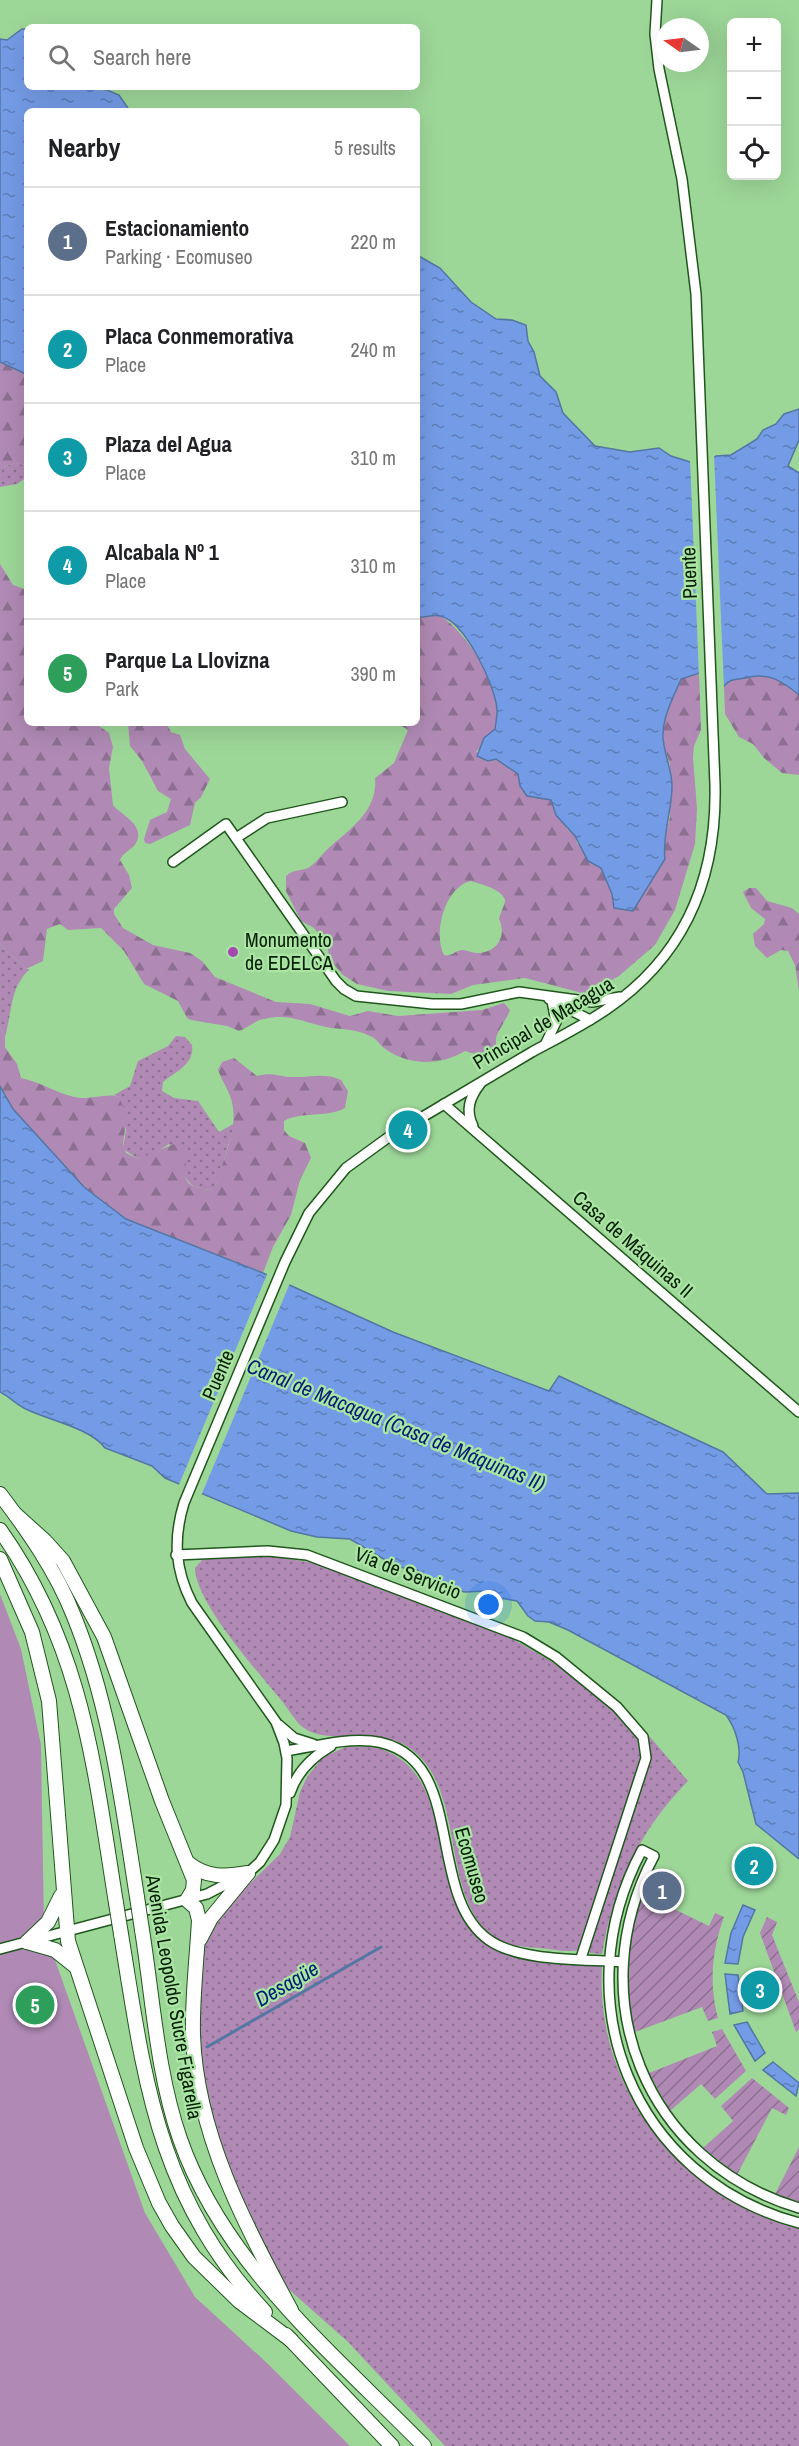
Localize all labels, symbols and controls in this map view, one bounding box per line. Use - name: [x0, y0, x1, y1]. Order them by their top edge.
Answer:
- north arrow: [655, 18, 709, 72]
- map controls: [727, 18, 781, 180]
- button: +: [727, 18, 781, 72]
- search box: [24, 24, 420, 90]
- icon: search: [45, 41, 78, 74]
- text: Search here: [93, 42, 191, 72]
- button: −: [727, 72, 781, 126]
- button: locate: [727, 126, 781, 180]
- text: Nearby: [48, 130, 120, 165]
- text: 5 results: [334, 134, 396, 161]
- text: Estacionamiento: [105, 213, 249, 243]
- text: 1: [63, 228, 72, 255]
- text: 220 m: [350, 228, 396, 255]
- text: Parking · Ecomuseo: [105, 243, 253, 270]
- text: Placa Conmemorativa: [105, 321, 294, 351]
- text: 2: [63, 336, 72, 363]
- text: 240 m: [350, 336, 396, 363]
- text: Place: [105, 351, 146, 378]
- text: Plaza del Agua: [105, 429, 232, 459]
- text: 3: [63, 444, 72, 471]
- text: 310 m: [350, 444, 396, 471]
- text: Place: [105, 459, 146, 486]
- text: Alcabala Nº 1: [105, 537, 219, 567]
- street label: Puente: [674, 547, 703, 599]
- text: 4: [63, 552, 72, 579]
- text: 310 m: [350, 552, 396, 579]
- text: Place: [105, 567, 146, 594]
- text: Parque La Llovizna: [105, 645, 269, 675]
- text: 5: [63, 660, 72, 687]
- text: 390 m: [350, 660, 396, 687]
- text: Park: [105, 675, 139, 702]
- place label: Monumento de EDELCA: [245, 926, 333, 976]
- marker: Monumento de EDELCA: [226, 945, 240, 959]
- street label: Principal de Macagua: [467, 970, 618, 1075]
- pin: 4: [388, 1108, 428, 1152]
- street label: Casa de Máquinas II: [567, 1184, 699, 1303]
- street label: Puente: [195, 1346, 240, 1404]
- water label: Canal de Macagua (Casa de Máquinas II): [243, 1351, 550, 1498]
- street label: Vía de Servicio: [351, 1540, 465, 1605]
- your location: [474, 1590, 503, 1619]
- street label: Ecomuseo: [449, 1824, 496, 1906]
- pin: 2: [734, 1844, 774, 1888]
- pin: 1: [642, 1868, 682, 1914]
- street label: Avenida Leopoldo Sucre Figarella: [140, 1872, 209, 2121]
- water label: Desagüe: [250, 1954, 324, 2013]
- pin: 3: [740, 1968, 780, 2012]
- pin: 5: [15, 1982, 54, 2028]

